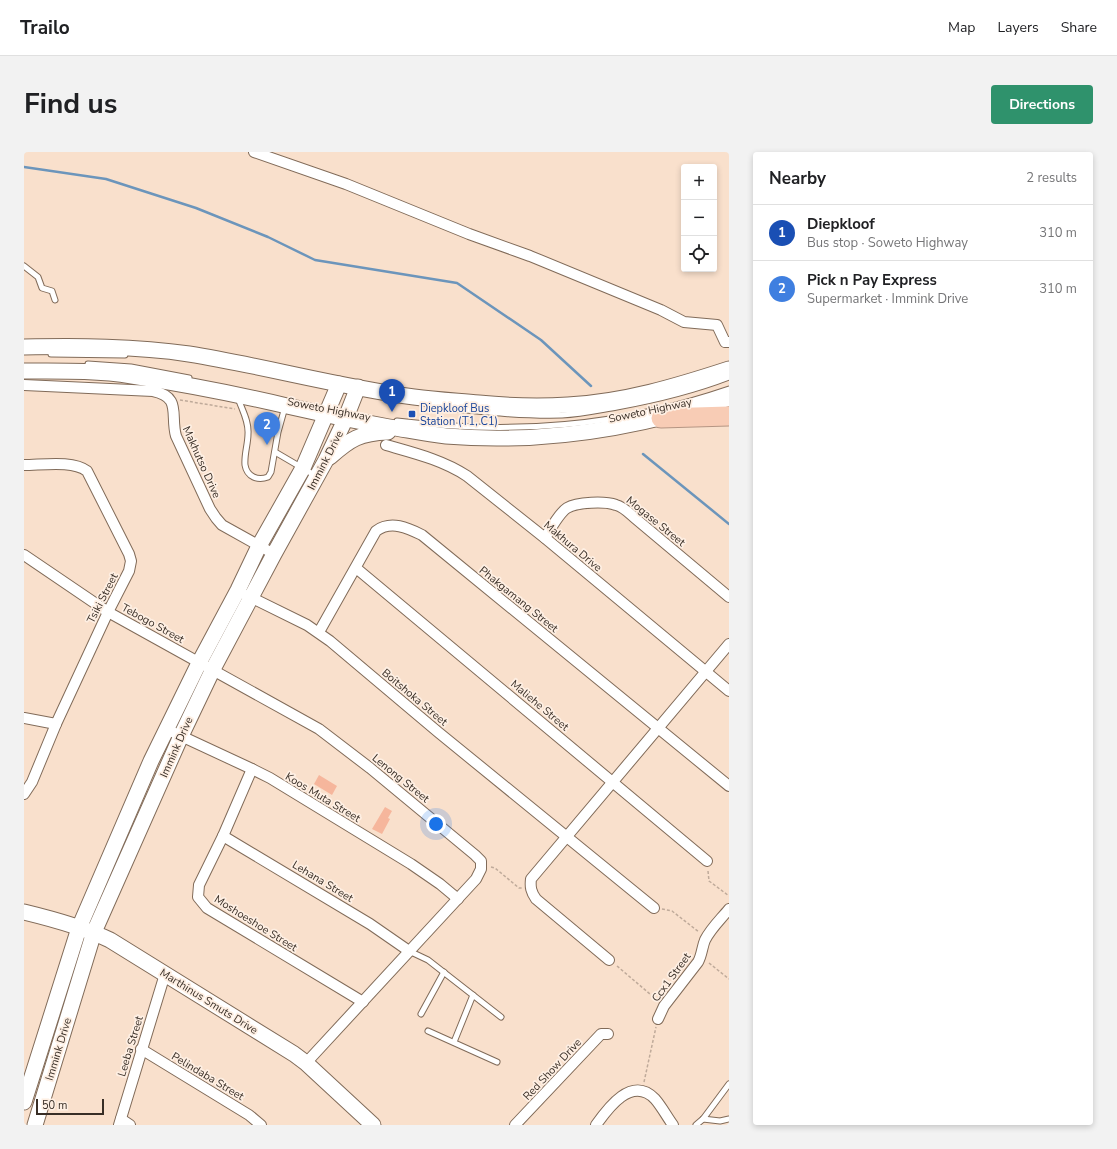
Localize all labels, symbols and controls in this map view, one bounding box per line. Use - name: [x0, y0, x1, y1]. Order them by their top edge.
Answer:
- text: Trailo: [20, 15, 70, 41]
- text: Map: [948, 18, 975, 37]
- text: Layers: [997, 18, 1039, 37]
- text: Share: [1061, 18, 1097, 37]
- text: Find us: [24, 85, 118, 123]
- button: Directions: [991, 85, 1093, 124]
- map controls: [681, 164, 717, 272]
- button: +: [681, 164, 717, 200]
- text: Nearby: [769, 167, 826, 190]
- text: 2 results: [1026, 169, 1077, 187]
- button: −: [681, 200, 717, 236]
- text: Diepkloof: [807, 214, 875, 234]
- text: 1: [778, 224, 786, 242]
- text: 310 m: [1039, 224, 1077, 242]
- text: Bus stop · Soweto Highway: [807, 234, 968, 252]
- button: locate: [681, 236, 717, 272]
- text: Pick n Pay Express: [807, 270, 937, 290]
- text: 2: [778, 280, 786, 298]
- text: 310 m: [1039, 280, 1077, 298]
- text: Supermarket · Immink Drive: [807, 290, 968, 308]
- pin: 1: [379, 379, 405, 412]
- street label: Soweto Highway: [286, 394, 372, 425]
- street label: Soweto Highway: [607, 394, 693, 427]
- place label: Diepkloof Bus Station (T1, C1): [420, 401, 498, 429]
- marker: Diepkloof Bus Station (T1, C1): [407, 409, 417, 419]
- pin: 2: [254, 412, 280, 445]
- street label: Makhutso Drive: [179, 424, 224, 501]
- street label: Immink Drive: [304, 428, 347, 493]
- street label: Mogase Street: [623, 493, 688, 550]
- street label: Makhura Drive: [540, 518, 605, 575]
- street label: Phakgamang Street: [476, 563, 561, 636]
- street label: Tsiki Street: [83, 570, 122, 626]
- street label: Tebogo Street: [119, 600, 187, 647]
- street label: Boitshoka Street: [379, 665, 451, 729]
- street label: Maliehe Street: [507, 677, 572, 734]
- street label: Immink Drive: [156, 714, 197, 780]
- street label: Lenong Street: [369, 751, 433, 806]
- street label: Koos Muta Street: [282, 769, 363, 826]
- your location: [426, 814, 446, 834]
- street label: Lehana Street: [289, 857, 356, 906]
- street label: Moshoeshoe Street: [211, 892, 300, 955]
- street label: Ccx1 Street: [648, 950, 694, 1005]
- street label: Marthinus Smuts Drive: [157, 965, 261, 1038]
- street label: Leeba Street: [114, 1014, 147, 1078]
- street label: Immink Drive: [42, 1016, 75, 1082]
- street label: Red Show Drive: [520, 1035, 585, 1104]
- street label: Pelindaba Street: [169, 1049, 247, 1104]
- scale bar: [36, 1097, 104, 1116]
- text: 50 m: [42, 1098, 67, 1113]

